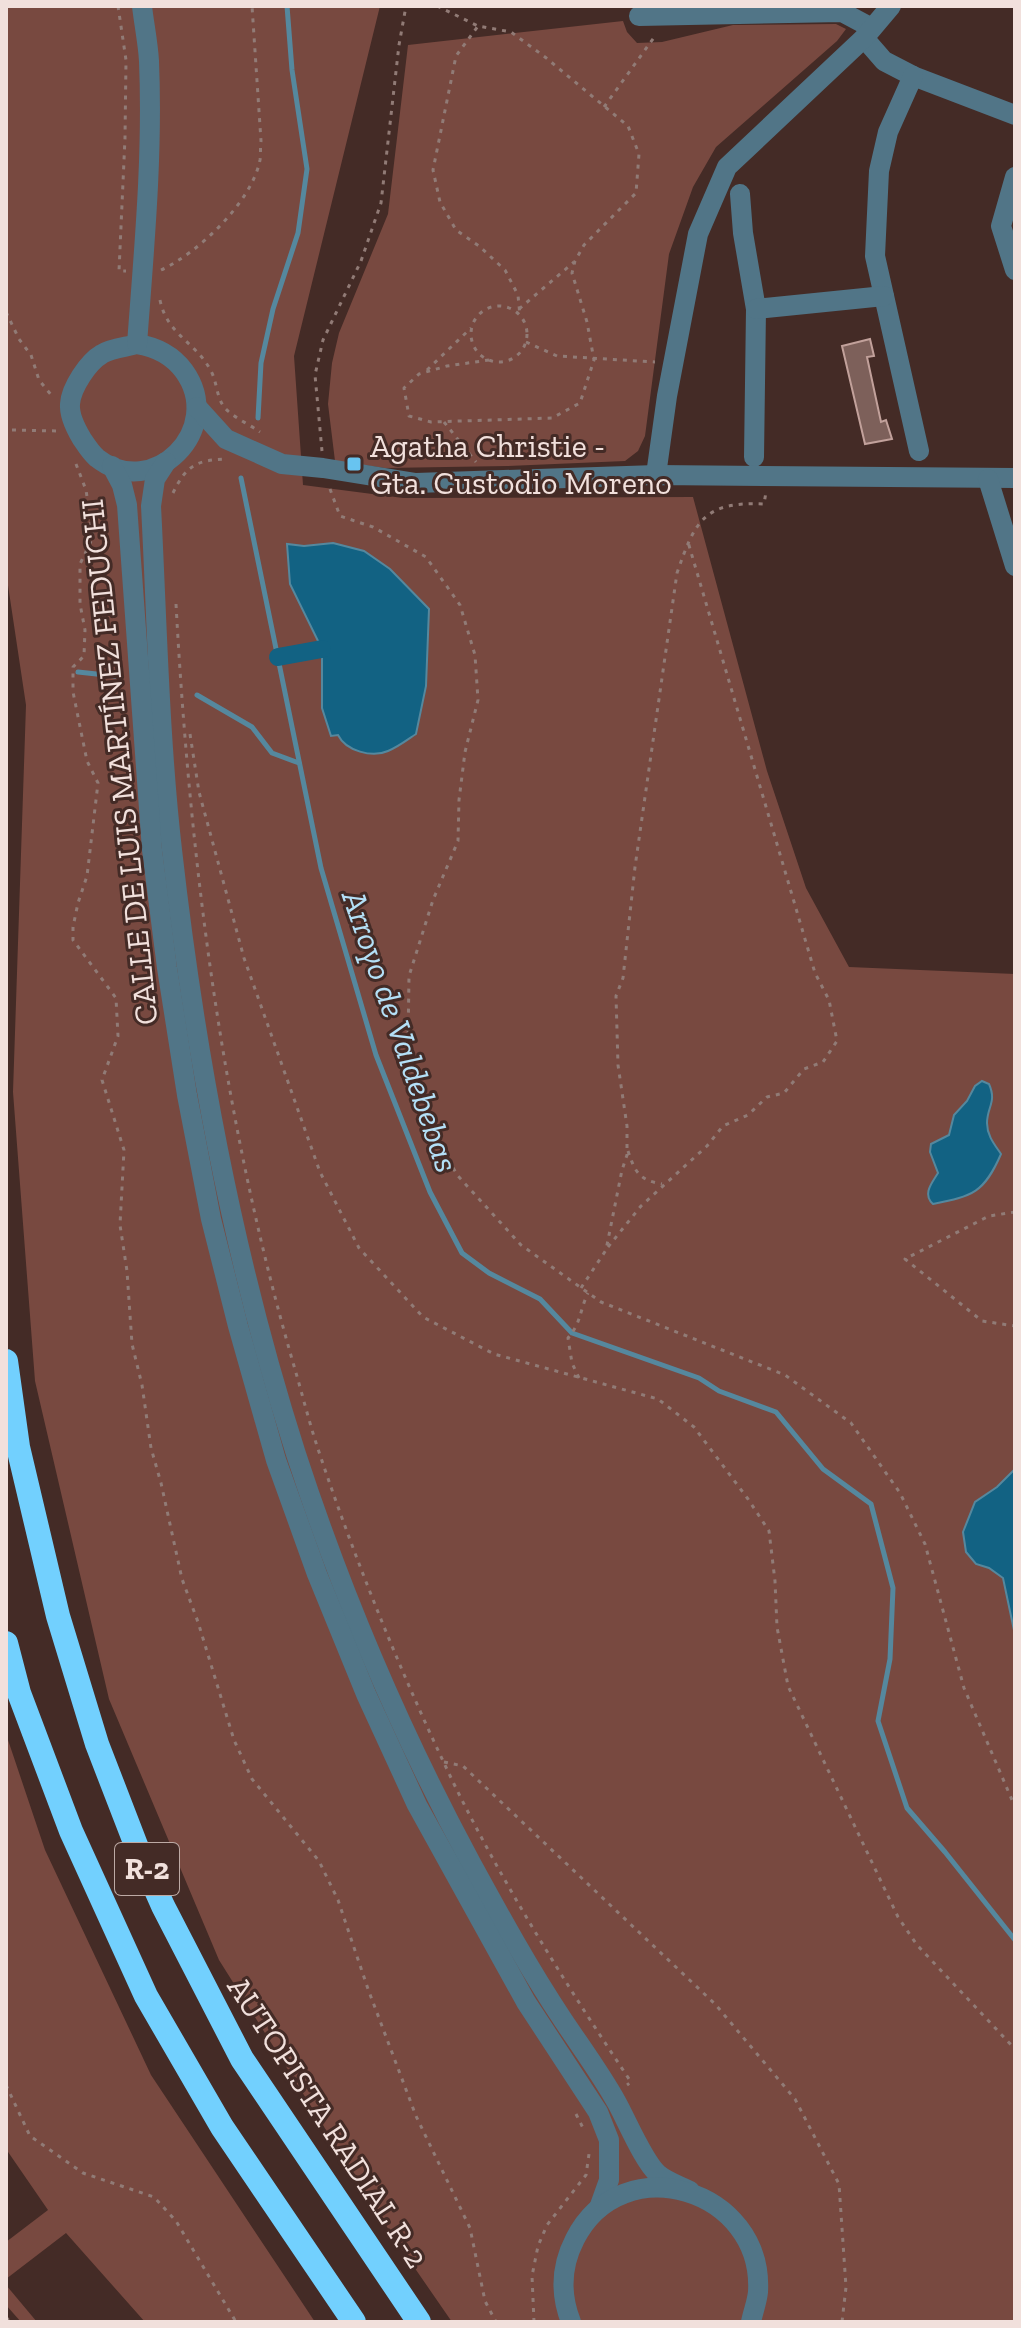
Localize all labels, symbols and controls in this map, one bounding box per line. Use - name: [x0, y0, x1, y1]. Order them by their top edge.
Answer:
- place label: Agatha Christie - Gta. Custodio Moreno: [370, 427, 672, 502]
- marker: Agatha Christie - Gta. Custodio Moreno: [345, 455, 363, 473]
- street label: CALLE DE LUIS MARTÍNEZ FEDUCHI: [72, 497, 166, 1027]
- water label: Arroyo de Valdebebas: [333, 884, 468, 1178]
- road number: R-2: [115, 1843, 179, 1895]
- street label: AUTOPISTA RADIAL R-2: [220, 1969, 436, 2275]

